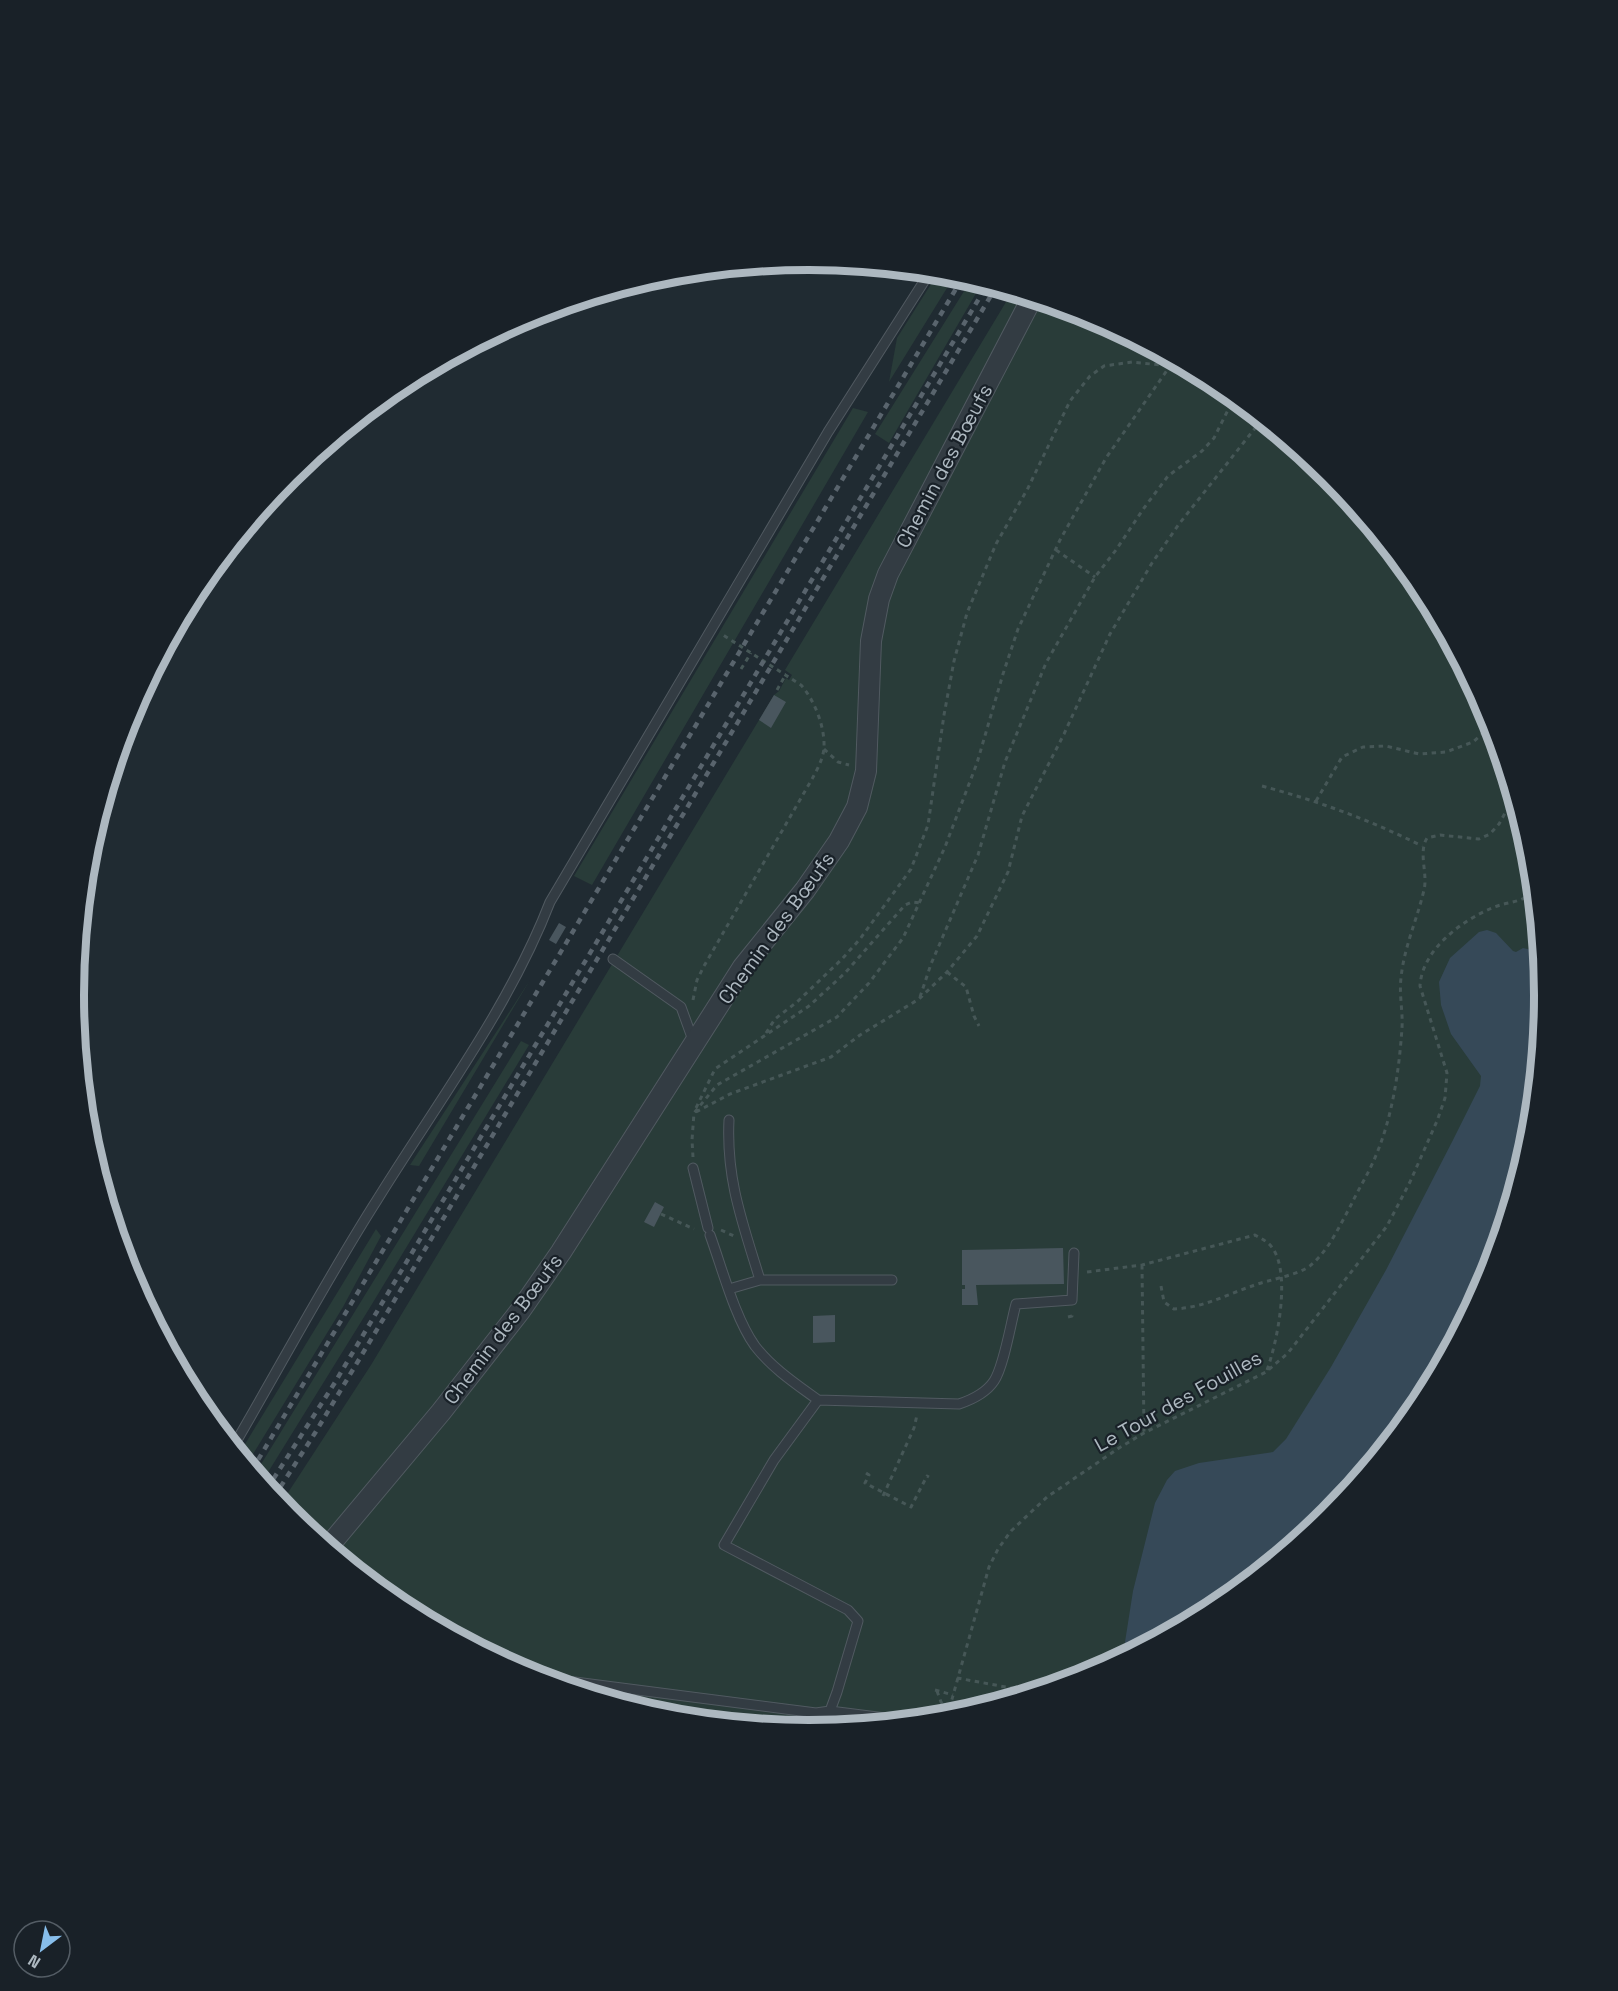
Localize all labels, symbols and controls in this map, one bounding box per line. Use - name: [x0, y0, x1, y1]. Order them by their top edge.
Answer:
- street label: Chemin des Bœufs: [890, 380, 998, 552]
- street label: Chemin des Bœufs: [712, 847, 840, 1009]
- street label: Chemin des Bœufs: [438, 1249, 568, 1409]
- street label: Le Tour des Fouilles: [1090, 1344, 1266, 1458]
- north arrow: [12, 1919, 72, 1979]
- text: N: [24, 1950, 44, 1973]

